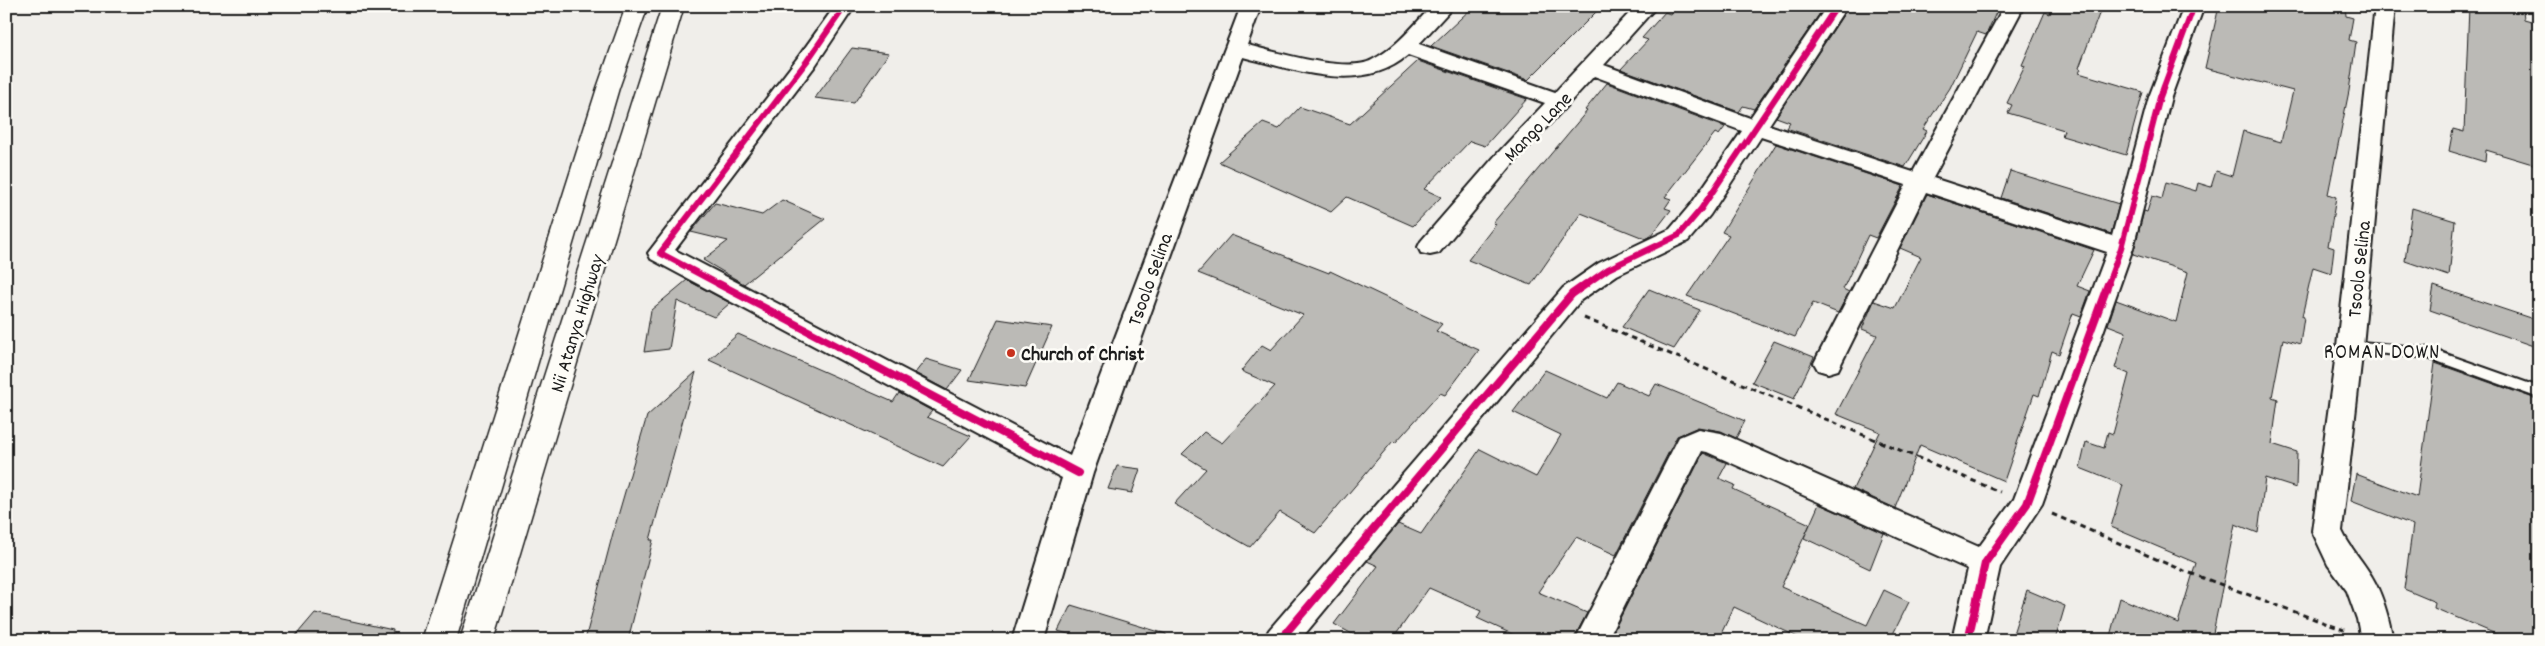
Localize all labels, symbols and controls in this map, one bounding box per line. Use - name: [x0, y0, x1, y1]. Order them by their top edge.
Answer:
- street label: Mango Lane: [1498, 87, 1580, 170]
- street label: Tsoolo Selina: [2342, 219, 2380, 319]
- street label: Tsoolo Selina: [1122, 229, 1182, 330]
- street label: Nii Atanya Highway: [545, 251, 613, 396]
- district label: ROMAN DOWN: [2324, 339, 2440, 369]
- place label: Church of Christ: [1021, 342, 1145, 370]
- marker: Church of Christ: [1005, 347, 1017, 359]

